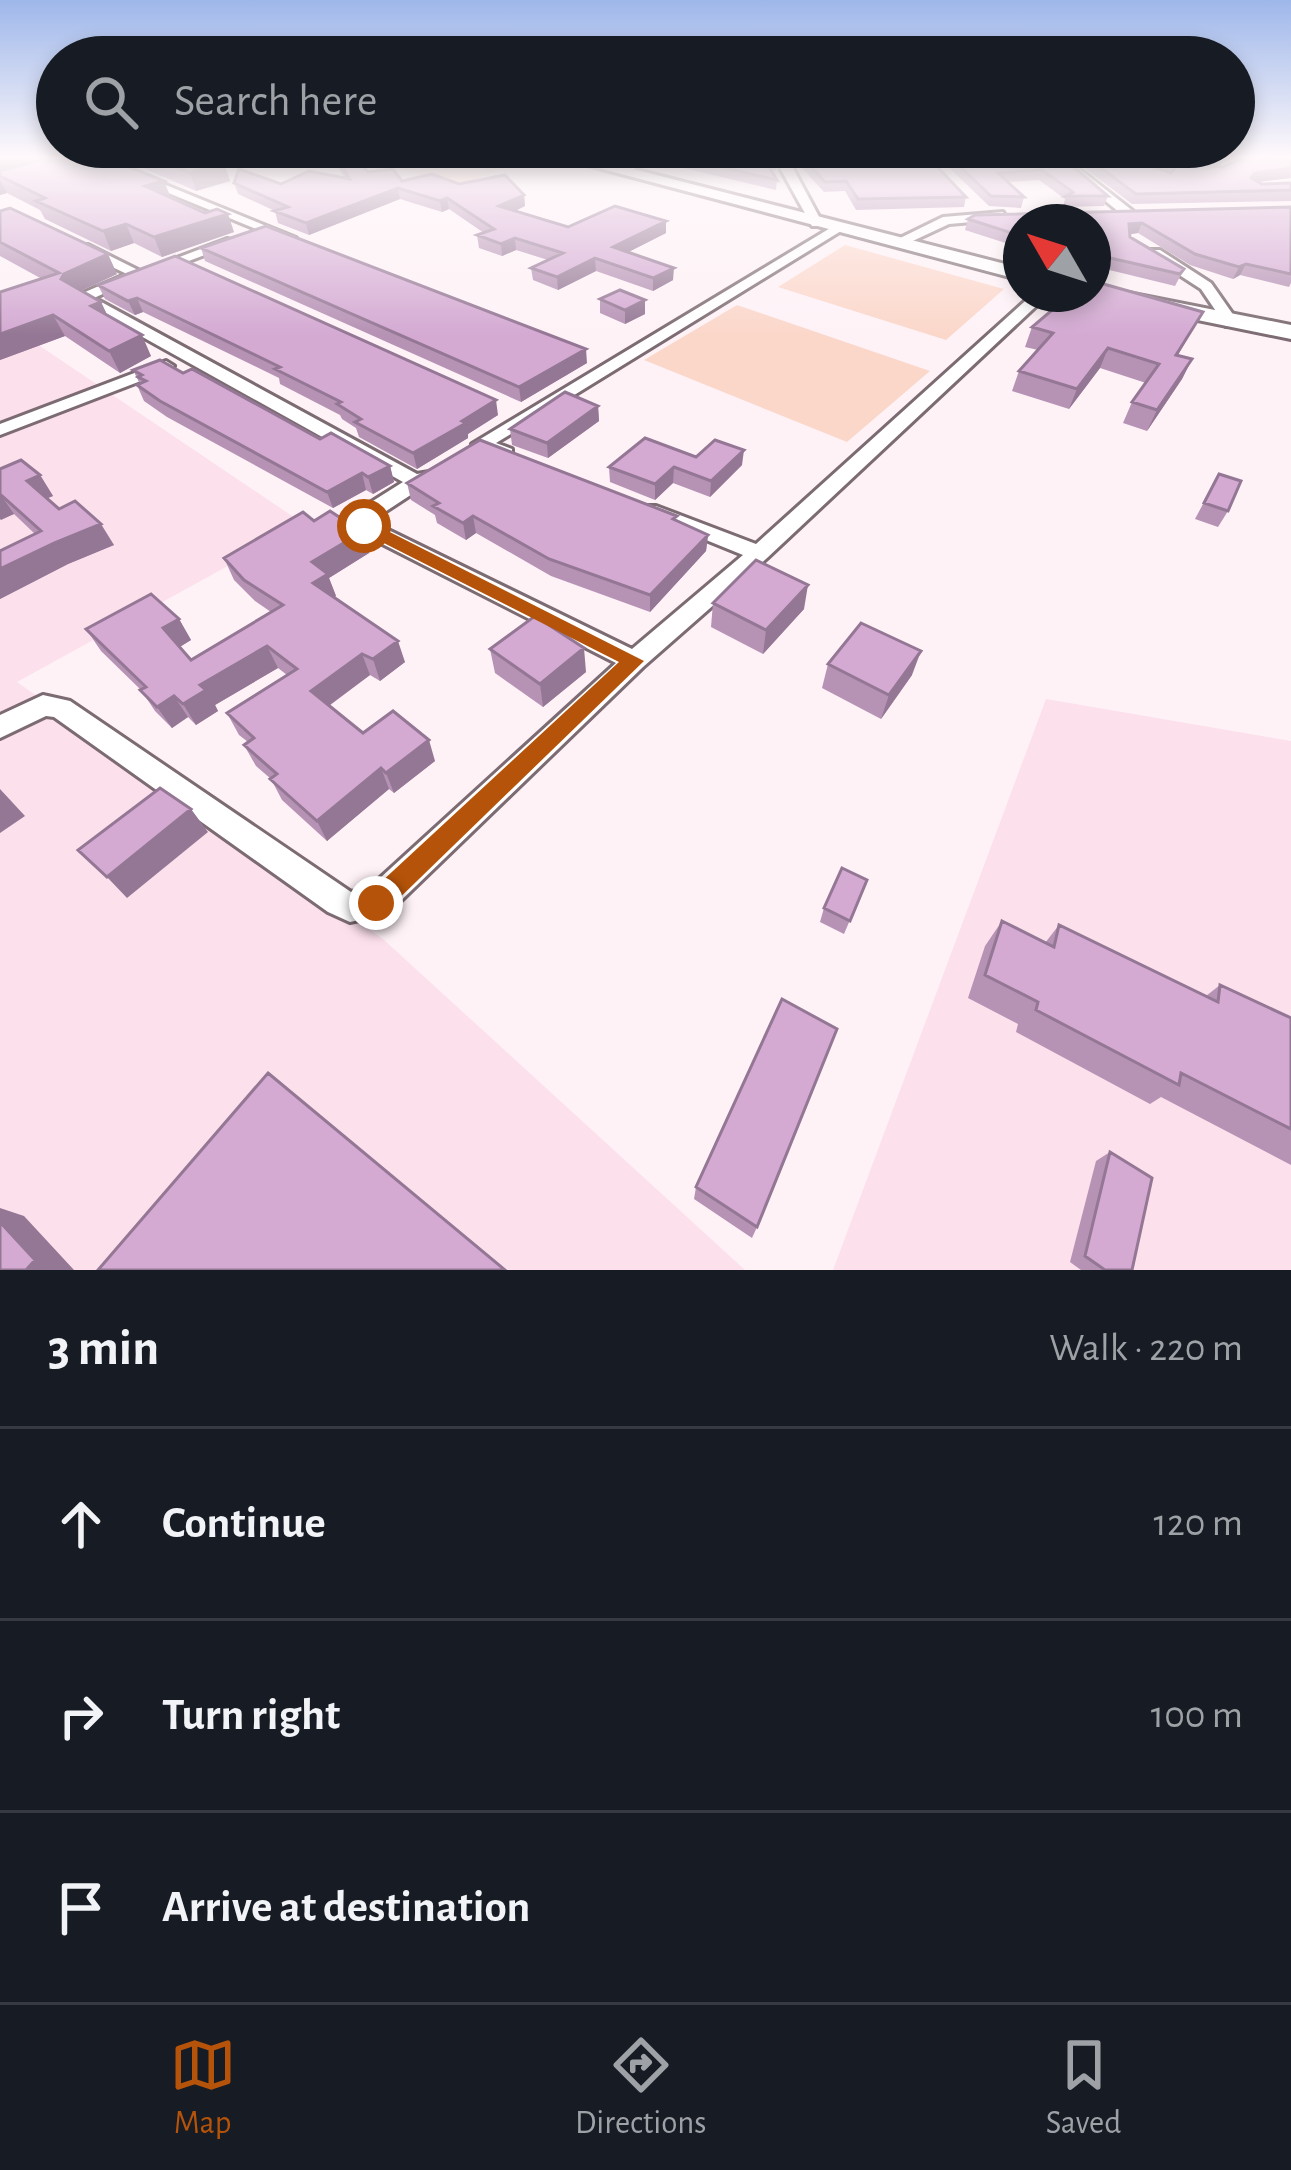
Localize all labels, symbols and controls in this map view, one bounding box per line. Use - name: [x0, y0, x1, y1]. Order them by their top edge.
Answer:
- search box: [36, 36, 1255, 168]
- icon: search: [78, 69, 144, 135]
- text: Search here: [174, 79, 377, 124]
- north arrow: [1003, 204, 1111, 312]
- route start: [337, 499, 391, 553]
- route end: [349, 876, 403, 930]
- text: 3 min: [48, 1323, 159, 1374]
- text: Walk · 220 m: [1049, 1329, 1243, 1368]
- icon: ahead: [48, 1491, 114, 1557]
- text: Continue: [162, 1501, 326, 1546]
- text: 120 m: [1154, 1504, 1243, 1543]
- icon: right: [48, 1683, 114, 1749]
- text: Turn right: [162, 1693, 340, 1738]
- text: 100 m: [1151, 1696, 1243, 1735]
- icon: arrive: [48, 1875, 114, 1941]
- text: Arrive at destination: [162, 1885, 530, 1930]
- tab: Map: [170, 2032, 236, 2144]
- tab: Directions: [575, 2032, 706, 2144]
- tab: Saved: [1046, 2032, 1121, 2144]

